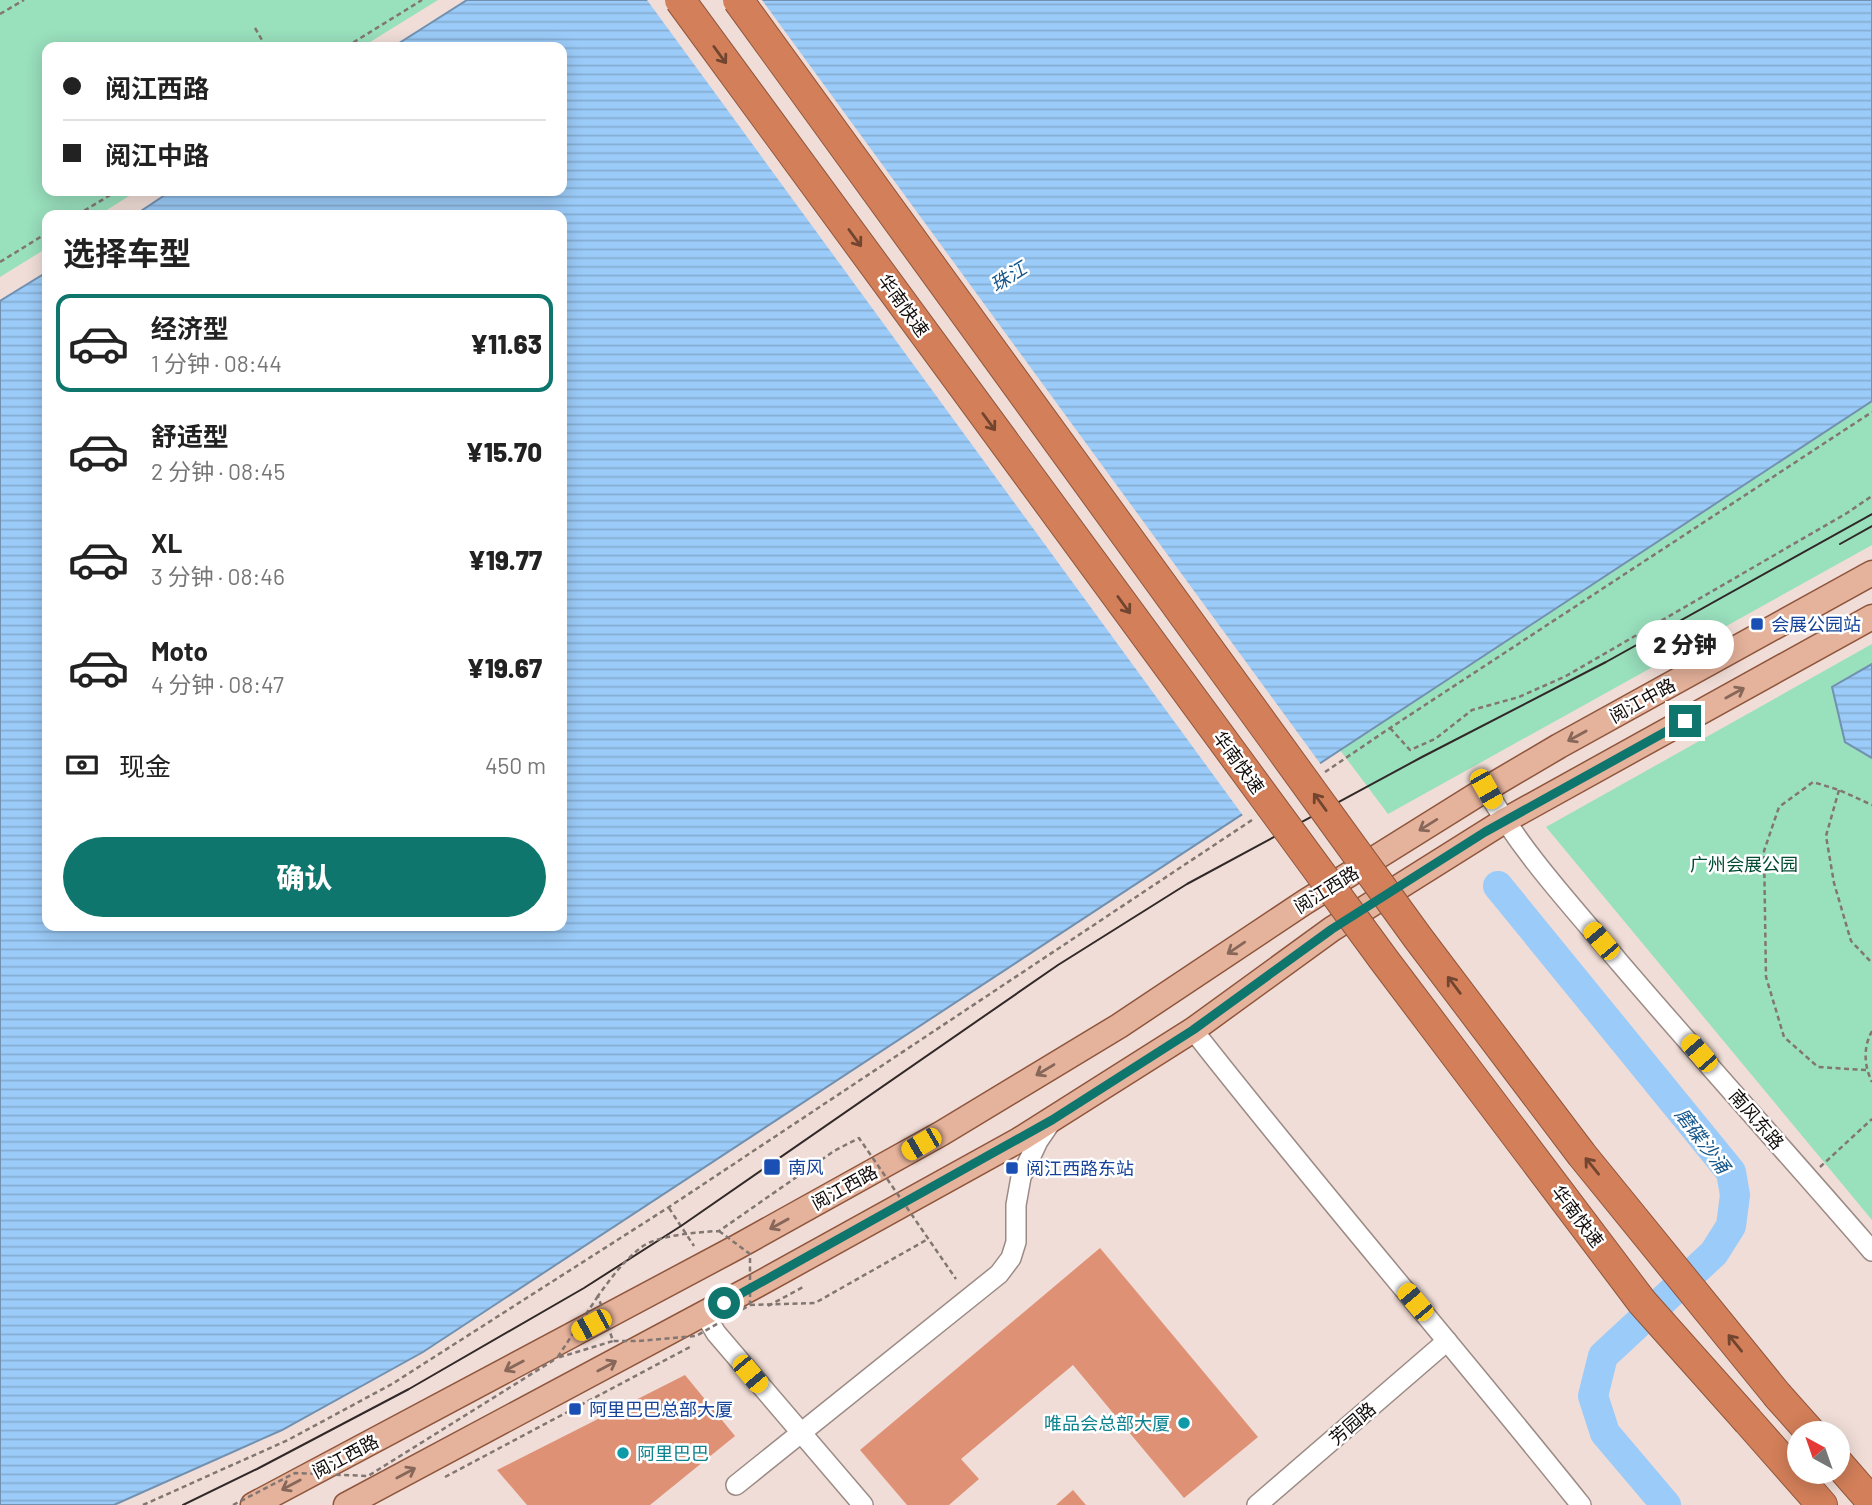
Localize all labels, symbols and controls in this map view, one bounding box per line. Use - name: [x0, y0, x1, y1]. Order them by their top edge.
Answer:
- one-way arrow: [713, 45, 727, 64]
- text: 阅江西路: [105, 72, 209, 103]
- text: 阅江中路: [105, 139, 209, 170]
- one-way arrow: [847, 229, 862, 248]
- text: 选择车型: [63, 233, 191, 271]
- water label: 珠江: [986, 255, 1032, 296]
- street label: 华南快速: [874, 269, 934, 341]
- icon: car: [67, 312, 130, 375]
- text: 经济型: [151, 312, 229, 343]
- text: ¥11.63: [470, 328, 542, 359]
- text: 1 分钟 · 08:44: [151, 349, 282, 377]
- one-way arrow: [982, 412, 997, 431]
- icon: car: [67, 420, 130, 483]
- text: 舒适型: [151, 420, 229, 451]
- text: ¥15.70: [466, 436, 542, 467]
- text: 2 分钟 · 08:45: [151, 457, 285, 485]
- text: XL: [151, 527, 182, 558]
- icon: car: [67, 528, 130, 591]
- text: ¥19.77: [468, 544, 542, 575]
- text: 3 分钟 · 08:46: [151, 562, 285, 590]
- one-way arrow: [1117, 595, 1131, 614]
- place label: 会展公园站: [1771, 613, 1861, 635]
- marker: 会展公园站: [1749, 616, 1765, 632]
- callout: 2 分钟: [1636, 620, 1734, 668]
- text: 2 分钟: [1653, 630, 1717, 658]
- text: Moto: [151, 635, 208, 666]
- icon: car: [67, 636, 130, 699]
- text: ¥19.67: [467, 652, 542, 683]
- text: 4 分钟 · 08:47: [151, 670, 284, 698]
- street label: 阅江中路: [1605, 673, 1679, 727]
- one-way arrow: [1725, 686, 1745, 700]
- route end: [1669, 705, 1701, 737]
- street label: 华南快速: [1209, 726, 1269, 798]
- one-way arrow: [1567, 729, 1587, 743]
- icon: cash: [63, 746, 101, 784]
- text: 现金: [119, 750, 171, 781]
- text: 450 m: [485, 751, 546, 779]
- car: [1467, 766, 1506, 812]
- one-way arrow: [1313, 793, 1327, 812]
- one-way arrow: [1419, 818, 1438, 833]
- button: 确认: [63, 837, 546, 917]
- park label: 广州会展公园: [1690, 853, 1798, 875]
- street label: 阅江西路: [1290, 861, 1362, 917]
- car: [1580, 918, 1623, 964]
- one-way arrow: [1227, 941, 1247, 955]
- one-way arrow: [1447, 976, 1461, 995]
- car: [1678, 1030, 1721, 1076]
- one-way arrow: [1035, 1064, 1055, 1078]
- street label: 南风东路: [1725, 1085, 1789, 1153]
- water label: 磨碟沙涌: [1671, 1103, 1736, 1179]
- car: [898, 1124, 945, 1164]
- place label: 南风: [788, 1156, 824, 1178]
- marker: 南风: [762, 1157, 782, 1177]
- place label: 阅江西路东站: [1026, 1157, 1134, 1179]
- one-way arrow: [1584, 1158, 1599, 1176]
- street label: 阅江西路: [807, 1160, 881, 1214]
- marker: 阅江西路东站: [1004, 1160, 1020, 1176]
- street label: 华南快速: [1548, 1181, 1608, 1251]
- one-way arrow: [769, 1217, 790, 1231]
- car: [1394, 1279, 1437, 1325]
- route start: [708, 1287, 740, 1319]
- car: [568, 1306, 615, 1344]
- one-way arrow: [1727, 1334, 1743, 1352]
- car: [729, 1351, 772, 1397]
- one-way arrow: [596, 1358, 617, 1372]
- one-way arrow: [504, 1359, 524, 1373]
- street label: 芳园路: [1324, 1397, 1380, 1449]
- place label: 阿里巴巴总部大厦: [589, 1398, 733, 1420]
- marker: 阿里巴巴总部大厦: [567, 1401, 583, 1417]
- place label: 唯品会总部大厦: [1044, 1412, 1170, 1434]
- marker: 唯品会总部大厦: [1176, 1415, 1192, 1431]
- north arrow: [1787, 1421, 1850, 1484]
- map controls: [1787, 1421, 1850, 1484]
- street label: 阅江西路: [308, 1429, 382, 1483]
- place label: 阿里巴巴: [637, 1442, 709, 1464]
- marker: 阿里巴巴: [615, 1445, 631, 1461]
- one-way arrow: [395, 1466, 416, 1479]
- one-way arrow: [281, 1478, 302, 1492]

